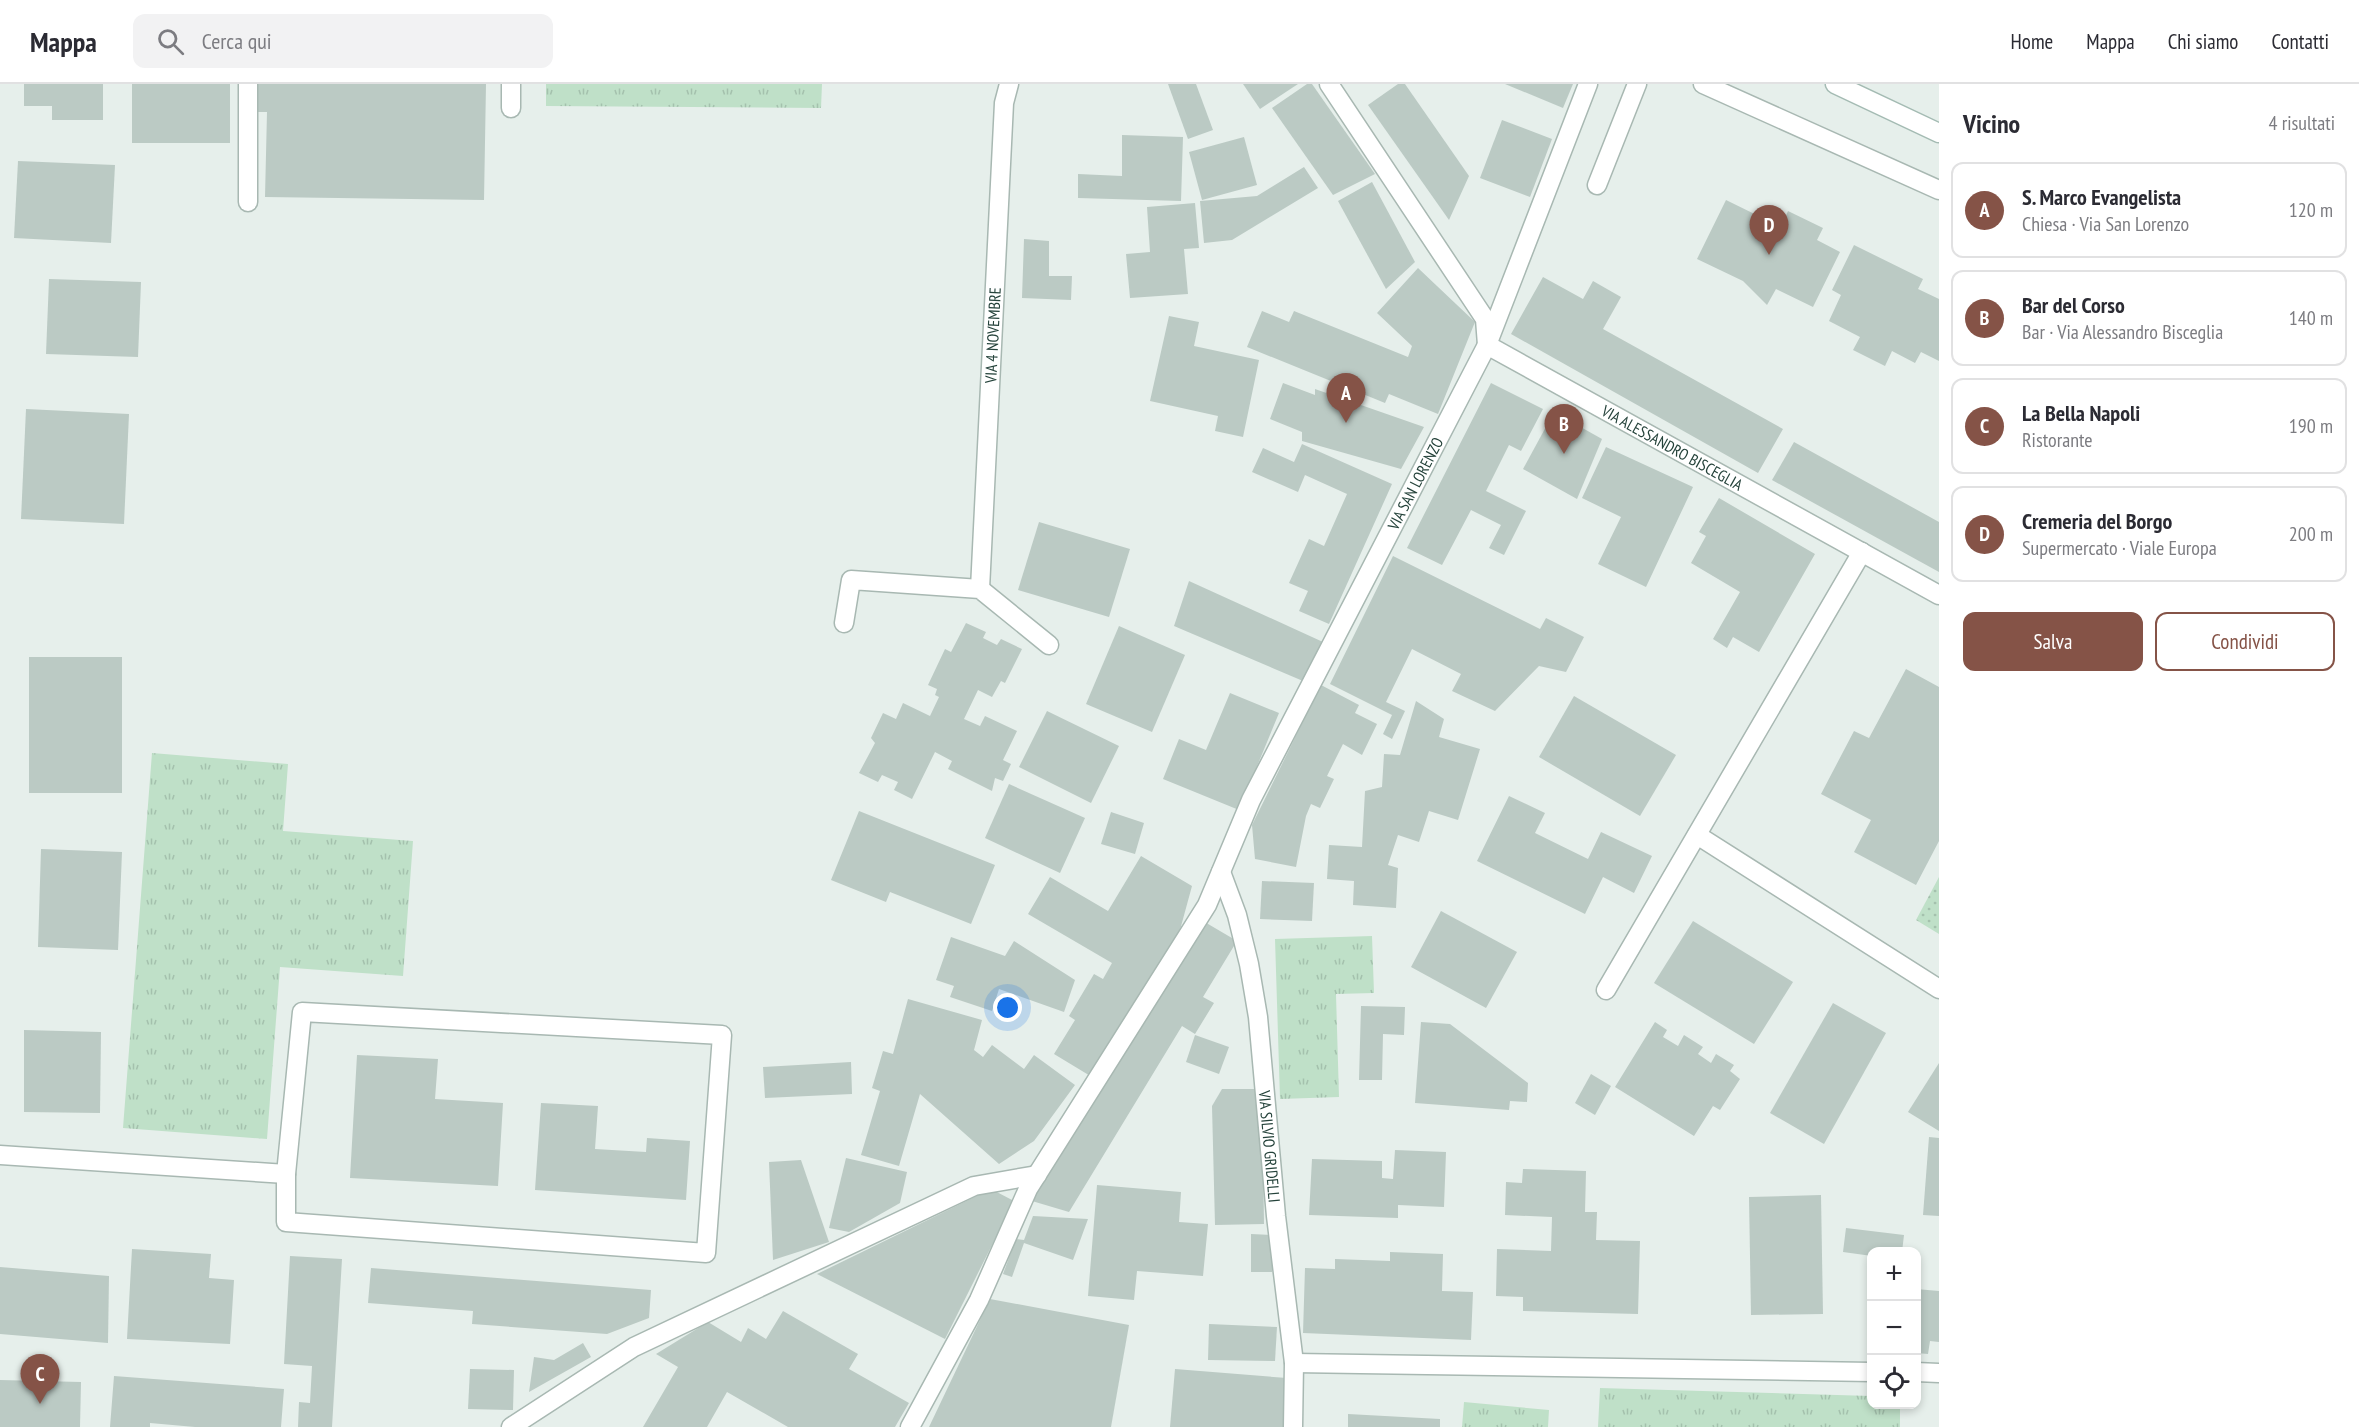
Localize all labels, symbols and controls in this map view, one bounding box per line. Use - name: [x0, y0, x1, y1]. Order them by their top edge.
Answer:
- search box: [133, 14, 553, 68]
- text: Mappa: [30, 23, 97, 60]
- icon: search: [154, 25, 187, 58]
- text: Cerca qui: [202, 27, 271, 55]
- text: Home: [2011, 28, 2053, 55]
- text: Mappa: [2086, 28, 2135, 55]
- text: Chi siamo: [2168, 28, 2238, 55]
- text: Contatti: [2271, 28, 2329, 55]
- text: Vicino: [1963, 107, 2020, 140]
- text: 4 risultati: [2269, 110, 2335, 136]
- text: S. Marco Evangelista: [2022, 183, 2181, 211]
- text: A: [1979, 197, 1990, 223]
- text: 120 m: [2289, 197, 2333, 223]
- pin: D: [1750, 206, 1788, 255]
- text: Chiesa · Via San Lorenzo: [2022, 211, 2189, 237]
- street label: VIA 4 NOVEMBRE: [980, 287, 1005, 385]
- text: Bar del Corso: [2022, 291, 2125, 319]
- text: B: [1980, 305, 1989, 331]
- text: 140 m: [2289, 305, 2333, 331]
- text: Bar · Via Alessandro Bisceglia: [2022, 319, 2223, 345]
- pin: A: [1326, 374, 1366, 423]
- text: La Bella Napoli: [2022, 399, 2140, 427]
- street label: VIA ALESSANDRO BISCEGLIA: [1597, 400, 1747, 495]
- pin: B: [1544, 404, 1584, 454]
- text: C: [1980, 413, 1989, 439]
- text: 190 m: [2289, 413, 2333, 439]
- text: Ristorante: [2022, 427, 2093, 453]
- street label: VIA SAN LORENZO: [1383, 434, 1447, 534]
- text: Cremeria del Borgo: [2022, 507, 2172, 535]
- text: D: [1979, 521, 1990, 547]
- text: 200 m: [2289, 521, 2333, 547]
- text: Supermercato · Viale Europa: [2022, 535, 2217, 561]
- button: Salva: [1963, 612, 2143, 671]
- button: Condividi: [2155, 612, 2335, 671]
- your location: [993, 993, 1022, 1022]
- street label: VIA SILVIO GRIDELLI: [1255, 1088, 1285, 1203]
- map controls: [1867, 1247, 1921, 1409]
- button: +: [1867, 1247, 1921, 1301]
- button: −: [1867, 1301, 1921, 1355]
- pin: C: [20, 1354, 60, 1404]
- button: locate: [1867, 1355, 1921, 1409]

